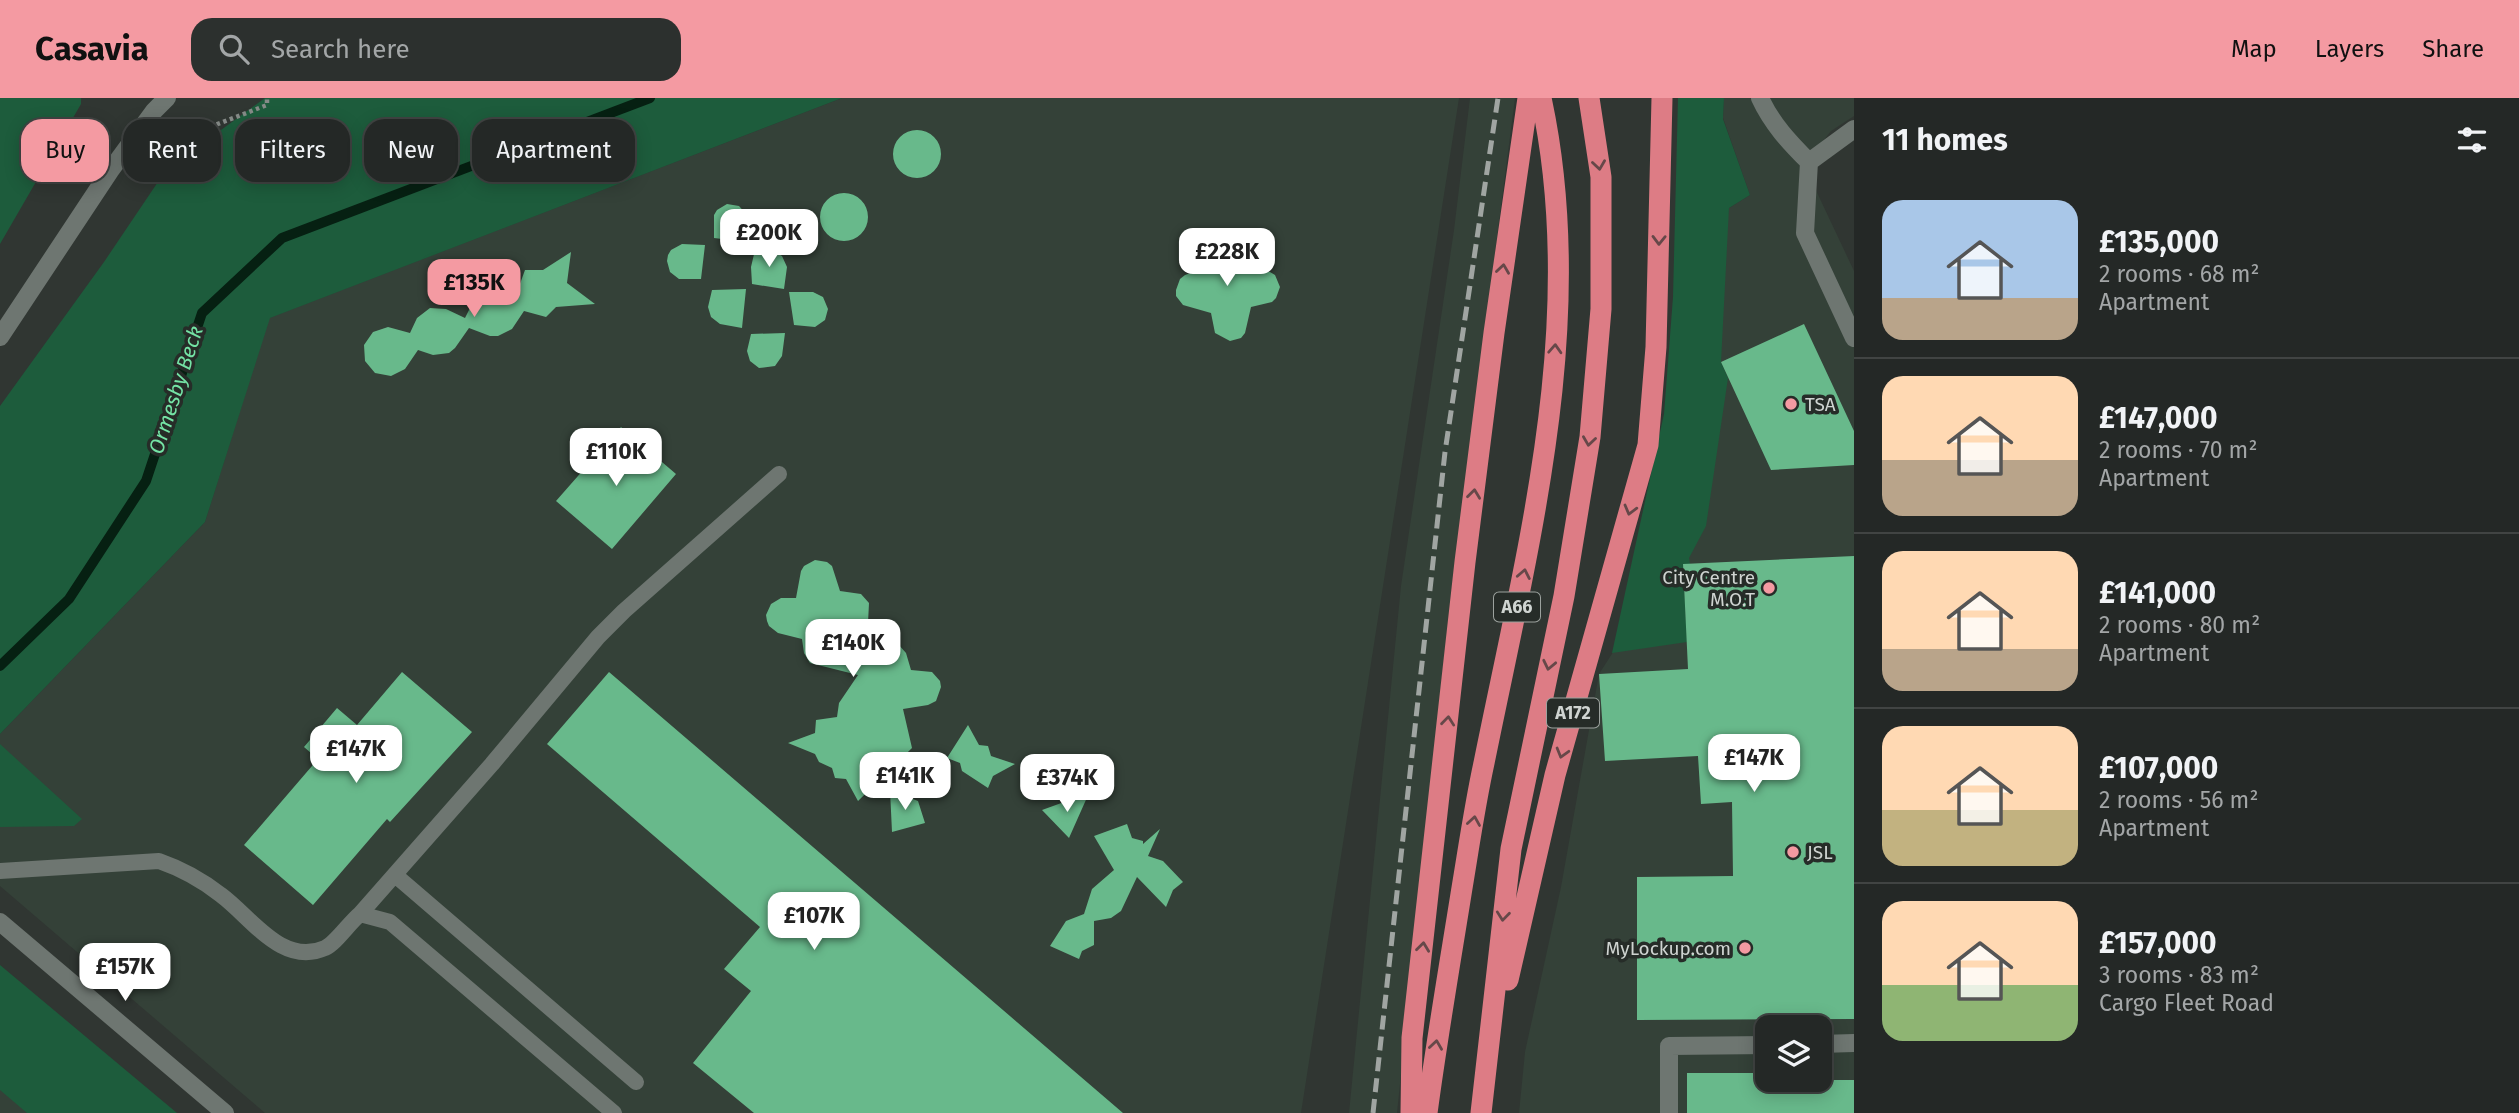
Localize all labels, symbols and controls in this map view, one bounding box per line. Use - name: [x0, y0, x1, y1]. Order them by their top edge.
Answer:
- search box: [191, 18, 681, 81]
- text: Casavia: [35, 29, 149, 69]
- icon: search: [215, 30, 253, 68]
- text: Search here: [271, 34, 410, 65]
- text: Map: [2231, 35, 2277, 63]
- text: Layers: [2315, 35, 2384, 63]
- text: Share: [2422, 35, 2484, 63]
- chip: Buy: [21, 119, 109, 182]
- chip: Rent: [123, 119, 221, 182]
- chip: Filters: [235, 119, 350, 182]
- chip: New: [364, 119, 458, 182]
- chip: Apartment: [472, 119, 635, 182]
- icon: filters: [2453, 121, 2491, 159]
- text: 11 homes: [1882, 122, 2008, 158]
- one-way arrow: [1592, 160, 1607, 171]
- pin: £200K: [720, 209, 818, 269]
- text: £200K: [736, 218, 802, 246]
- text: £135,000: [2099, 224, 2219, 260]
- pin: £228K: [1178, 228, 1276, 288]
- icon: home: [1938, 228, 2022, 312]
- one-way arrow: [1651, 235, 1667, 245]
- text: £228K: [1195, 237, 1259, 265]
- pin: £135K: [425, 260, 523, 319]
- text: 2 rooms · 68 m²: [2099, 260, 2260, 288]
- one-way arrow: [1496, 263, 1511, 275]
- text: £135K: [444, 268, 505, 296]
- text: Apartment: [2099, 288, 2209, 316]
- water label: Ormesby Beck: [143, 323, 209, 457]
- one-way arrow: [1547, 343, 1562, 354]
- place label: TSA: [1805, 393, 1836, 416]
- marker: TSA: [1783, 396, 1799, 412]
- text: £147,000: [2099, 400, 2217, 436]
- icon: home: [1938, 404, 2022, 488]
- pin: £110K: [567, 428, 665, 488]
- one-way arrow: [1582, 435, 1597, 447]
- text: 2 rooms · 70 m²: [2099, 436, 2257, 464]
- text: £110K: [586, 437, 646, 465]
- text: Apartment: [2099, 464, 2209, 492]
- one-way arrow: [1466, 489, 1481, 500]
- one-way arrow: [1624, 504, 1639, 516]
- place label: City Centre M.O.T: [1662, 566, 1755, 611]
- one-way arrow: [1515, 568, 1530, 580]
- text: £141,000: [2099, 575, 2216, 611]
- icon: home: [1938, 579, 2022, 663]
- marker: City Centre M.O.T: [1761, 580, 1777, 596]
- road number: A66: [1494, 592, 1540, 622]
- text: 2 rooms · 80 m²: [2099, 611, 2260, 639]
- pin: £140K: [804, 620, 902, 679]
- text: £140K: [821, 628, 885, 656]
- text: Apartment: [2099, 639, 2209, 667]
- one-way arrow: [1543, 659, 1558, 671]
- road number: A172: [1547, 698, 1599, 728]
- one-way arrow: [1441, 716, 1456, 727]
- pin: £147K: [307, 726, 405, 785]
- text: £147K: [326, 734, 386, 762]
- pin: £147K: [1705, 734, 1803, 794]
- text: £147K: [1724, 743, 1784, 771]
- one-way arrow: [1555, 746, 1570, 758]
- text: £107,000: [2099, 750, 2218, 786]
- pin: £141K: [856, 752, 954, 812]
- pin: £374K: [1018, 754, 1116, 814]
- icon: home: [1938, 754, 2022, 838]
- text: £141K: [876, 761, 934, 789]
- text: £374K: [1036, 763, 1098, 791]
- text: 2 rooms · 56 m²: [2099, 786, 2258, 814]
- text: Apartment: [2099, 814, 2209, 842]
- one-way arrow: [1466, 815, 1481, 827]
- place label: JSL: [1807, 841, 1833, 864]
- marker: JSL: [1785, 844, 1801, 860]
- pin: £107K: [765, 892, 863, 952]
- text: £107K: [784, 901, 844, 929]
- one-way arrow: [1496, 911, 1511, 922]
- text: £157,000: [2099, 925, 2217, 961]
- icon: home: [1938, 929, 2022, 1013]
- place label: MyLockup.com: [1606, 937, 1731, 960]
- marker: MyLockup.com: [1737, 940, 1753, 956]
- one-way arrow: [1415, 942, 1430, 953]
- pin: £157K: [76, 944, 174, 1003]
- text: £157K: [95, 952, 155, 980]
- text: 3 rooms · 83 m²: [2099, 961, 2259, 989]
- text: Cargo Fleet Road: [2099, 989, 2274, 1017]
- map controls: [1755, 1015, 1832, 1092]
- button: layers: [1755, 1015, 1832, 1092]
- one-way arrow: [1429, 1040, 1444, 1051]

